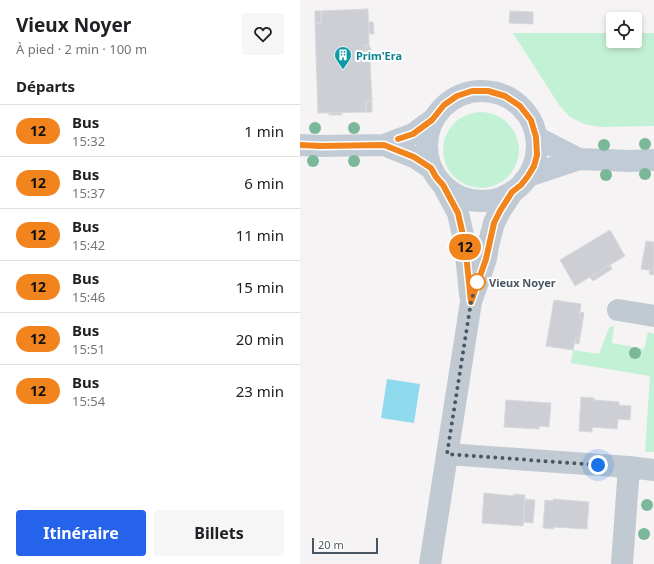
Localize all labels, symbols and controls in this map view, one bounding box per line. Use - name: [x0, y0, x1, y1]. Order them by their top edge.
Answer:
- text: Vieux Noyer: [16, 12, 131, 38]
- map controls: [606, 12, 642, 48]
- button: locate: [606, 12, 642, 48]
- button: heart: [242, 13, 284, 55]
- text: À pied · 2 min · 100 m: [16, 40, 147, 58]
- building icon: Prim'Era: [333, 45, 353, 70]
- place label: Prim'Era: [356, 48, 402, 63]
- text: Départs: [16, 76, 75, 96]
- text: Bus: [72, 112, 99, 132]
- text: 12: [30, 121, 46, 140]
- text: 1 min: [244, 121, 284, 141]
- text: 15:32: [72, 132, 105, 150]
- text: Bus: [72, 164, 99, 184]
- text: 12: [30, 173, 46, 192]
- text: 6 min: [244, 173, 284, 193]
- text: 15:37: [72, 184, 105, 202]
- text: Bus: [72, 216, 99, 236]
- text: 12: [30, 225, 46, 244]
- text: 11 min: [236, 225, 284, 245]
- line badge: 12: [447, 234, 483, 260]
- text: 15:42: [72, 236, 105, 254]
- text: 12: [457, 237, 473, 256]
- text: Bus: [72, 268, 99, 288]
- marker: Vieux Noyer: [468, 273, 486, 291]
- place label: Vieux Noyer: [489, 275, 556, 290]
- text: 12: [30, 277, 46, 296]
- text: 15 min: [236, 277, 284, 297]
- text: 15:46: [72, 288, 105, 306]
- text: Bus: [72, 320, 99, 340]
- text: 12: [30, 329, 46, 348]
- text: 20 min: [236, 329, 284, 349]
- text: 15:51: [72, 340, 105, 358]
- text: Bus: [72, 372, 99, 392]
- text: 12: [30, 381, 46, 400]
- text: 23 min: [236, 381, 284, 401]
- text: 15:54: [72, 392, 105, 410]
- your location: [588, 455, 608, 475]
- button: Itinéraire: [16, 510, 146, 556]
- button: Billets: [154, 510, 284, 556]
- scale bar: [312, 536, 378, 555]
- text: 20 m: [318, 537, 344, 552]

